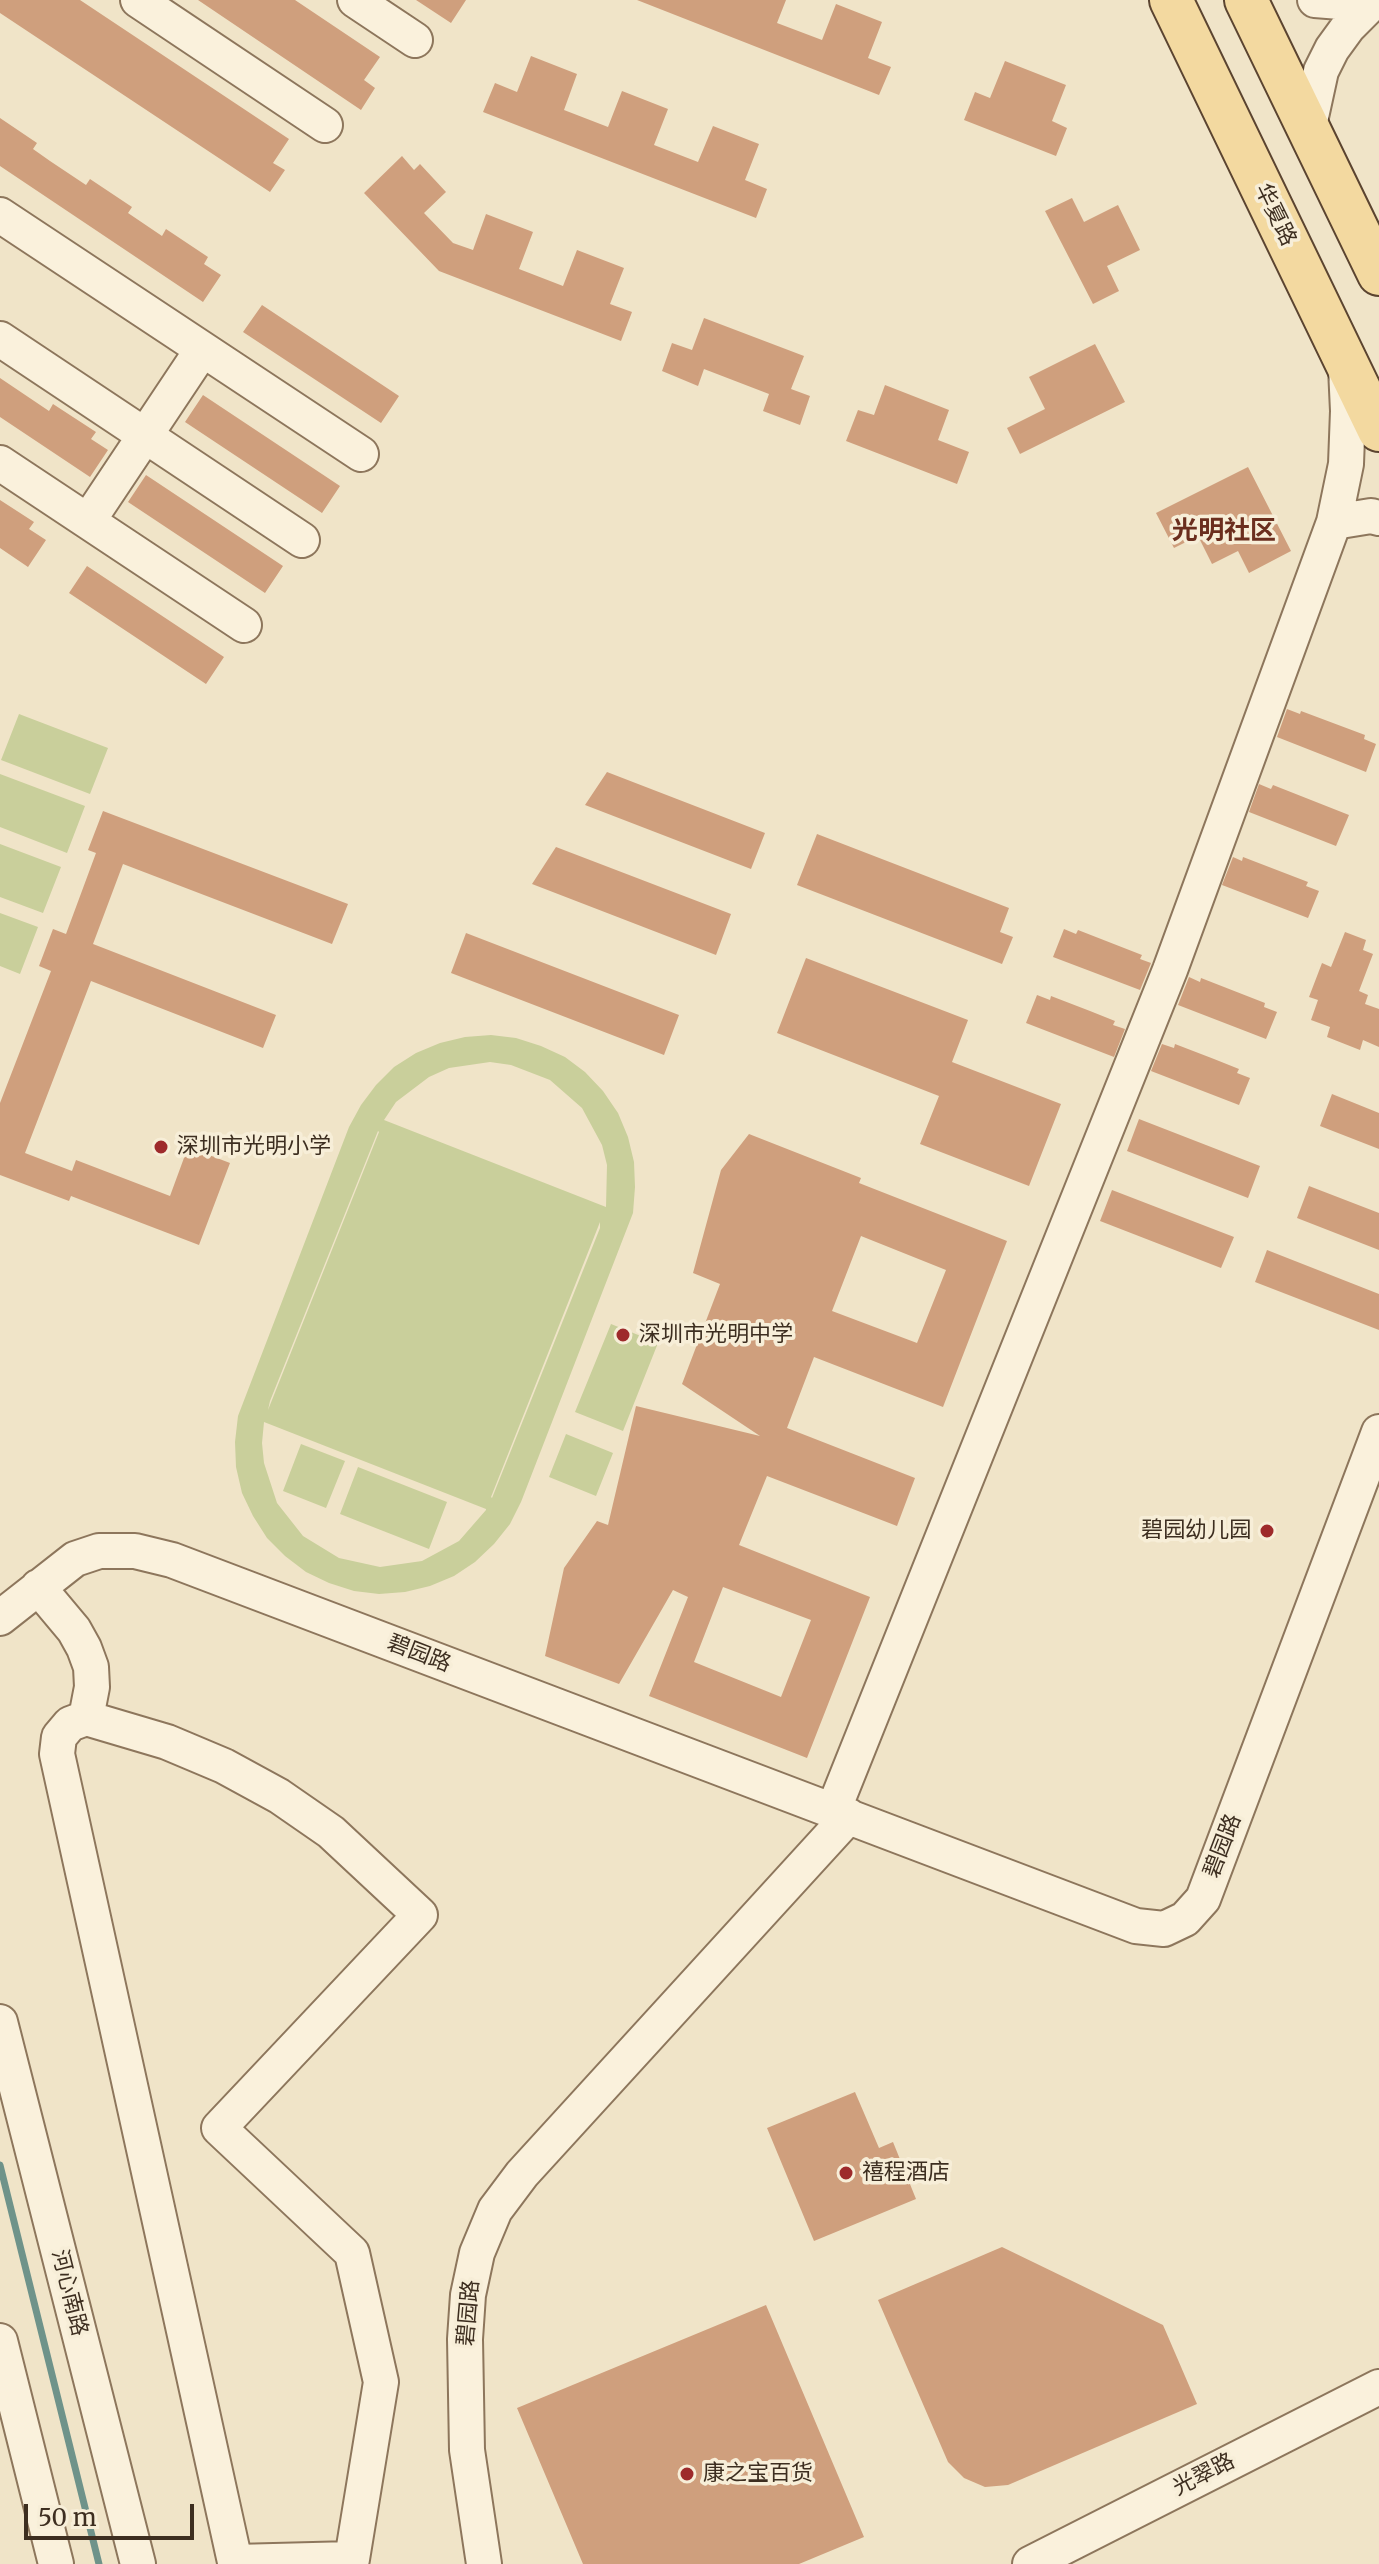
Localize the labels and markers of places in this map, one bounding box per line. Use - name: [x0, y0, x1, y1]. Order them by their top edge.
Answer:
- place label: 深圳市光明小学: [177, 1134, 331, 1160]
- marker: 深圳市光明小学: [152, 1138, 170, 1156]
- place label: 深圳市光明中学: [639, 1322, 793, 1348]
- marker: 深圳市光明中学: [614, 1326, 632, 1344]
- place label: 碧园幼儿园: [1141, 1518, 1251, 1544]
- marker: 碧园幼儿园: [1258, 1522, 1276, 1540]
- place label: 禧程酒店: [862, 2160, 950, 2186]
- marker: 禧程酒店: [837, 2164, 855, 2182]
- place label: 康之宝百货: [703, 2461, 813, 2487]
- marker: 康之宝百货: [678, 2465, 696, 2483]

